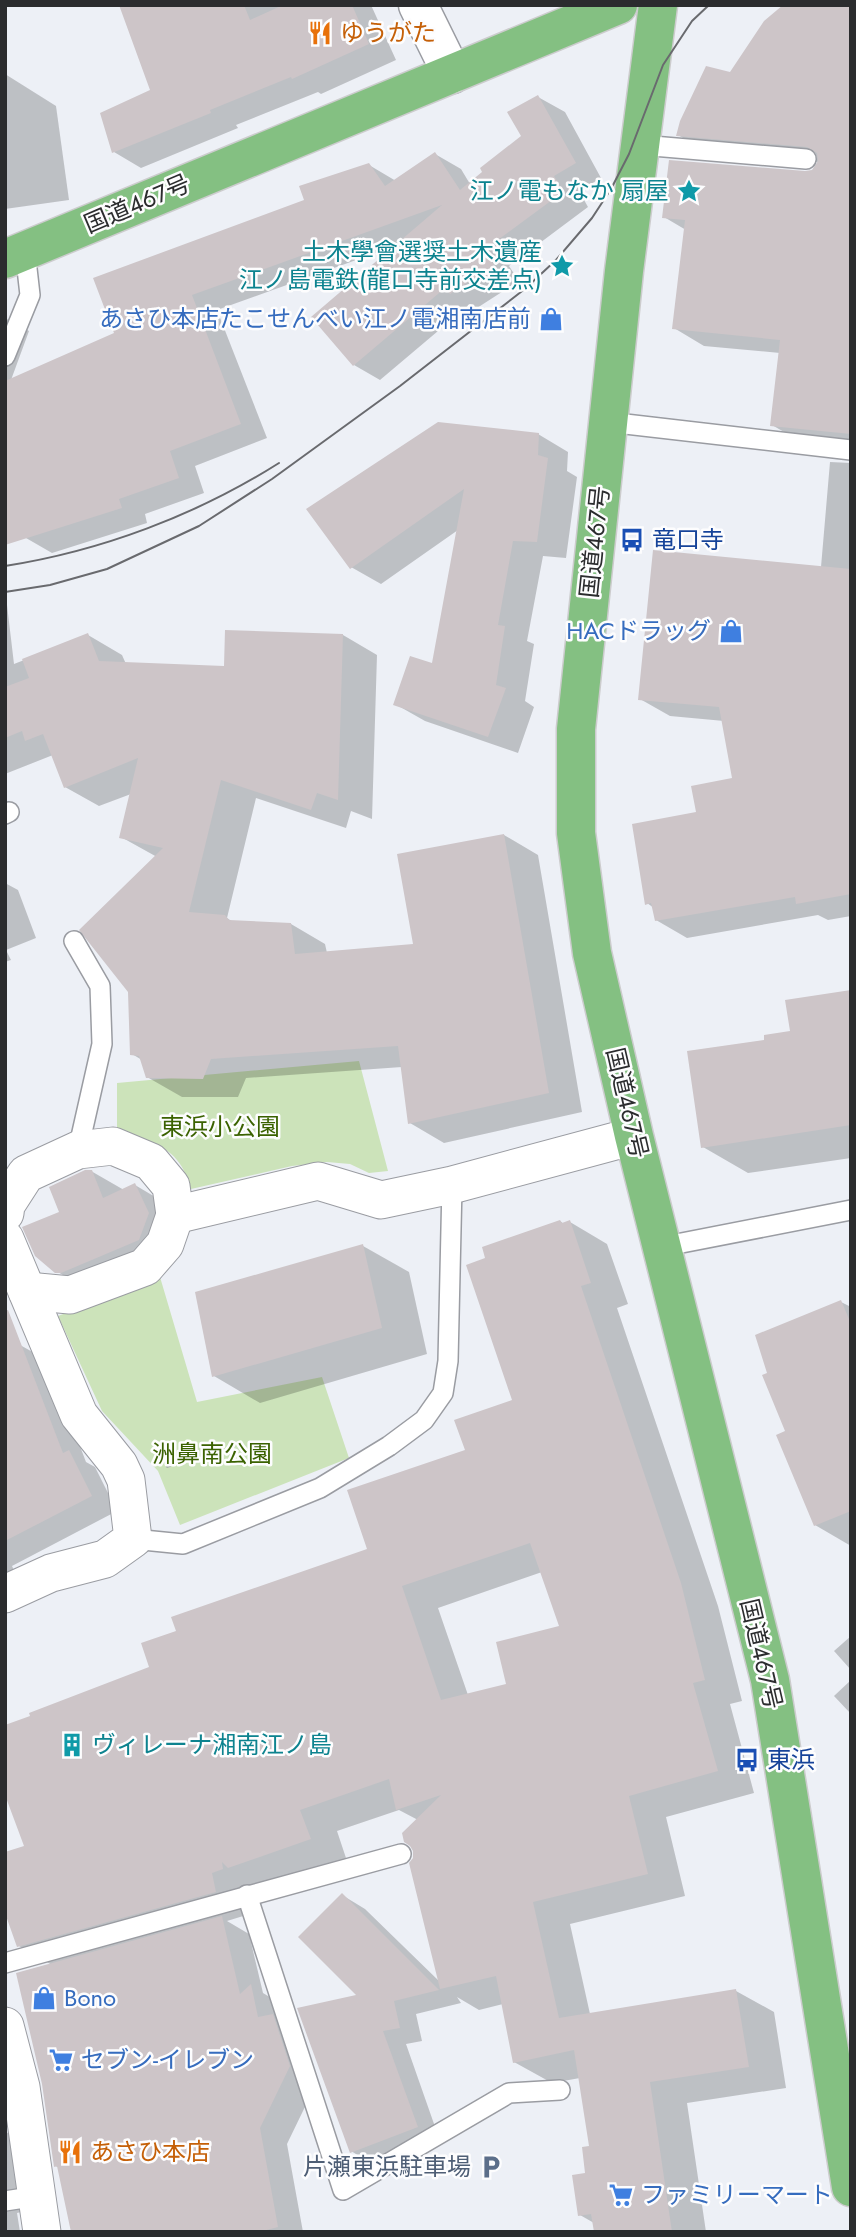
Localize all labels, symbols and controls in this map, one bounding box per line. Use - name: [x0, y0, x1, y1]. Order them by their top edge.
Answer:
- place label: ゆうがた: [340, 15, 436, 50]
- restaurant icon: ゆうがた: [306, 19, 334, 47]
- street label: 国道467号: [78, 165, 195, 242]
- place label: 江ノ電もなか 扇屋: [470, 173, 669, 208]
- place icon: 江ノ電もなか 扇屋: [675, 177, 703, 205]
- place label: 土木學會選奨土木遺産 江ノ島電鉄(龍口寺前交差点): [239, 234, 542, 297]
- place icon: 土木學會選奨土木遺産 江ノ島電鉄(龍口寺前交差点): [548, 252, 576, 280]
- place label: あさひ本店たこせんべい江ノ電湘南店前: [99, 301, 531, 336]
- shop icon: あさひ本店たこせんべい江ノ電湘南店前: [537, 305, 565, 333]
- street label: 国道467号: [571, 484, 618, 600]
- place label: 竜口寺: [652, 522, 724, 557]
- bus stop icon: 竜口寺: [618, 526, 646, 554]
- place label: HACドラッグ: [566, 613, 711, 648]
- shop icon: HACドラッグ: [717, 617, 745, 645]
- street label: 国道467号: [598, 1044, 657, 1162]
- park label: 東浜小公園: [160, 1109, 280, 1144]
- park label: 洲鼻南公園: [152, 1436, 272, 1471]
- street label: 国道467号: [732, 1595, 791, 1713]
- place label: ヴィレーナ湘南江ノ島: [92, 1727, 332, 1762]
- building icon: ヴィレーナ湘南江ノ島: [58, 1731, 86, 1759]
- place label: 東浜: [767, 1742, 815, 1777]
- bus stop icon: 東浜: [733, 1746, 761, 1774]
- place label: Bono: [64, 1980, 116, 2015]
- shop icon: Bono: [30, 1984, 58, 2012]
- place label: セブン-イレブン: [81, 2042, 254, 2077]
- supermarket icon: セブン-イレブン: [47, 2046, 75, 2074]
- place label: あさひ本店: [90, 2134, 210, 2169]
- restaurant icon: あさひ本店: [56, 2138, 84, 2166]
- place label: 片瀬東浜駐車場: [303, 2149, 471, 2184]
- parking icon: 片瀬東浜駐車場: [477, 2153, 505, 2181]
- place label: ファミリーマート: [641, 2177, 833, 2212]
- supermarket icon: ファミリーマート: [607, 2181, 635, 2209]

